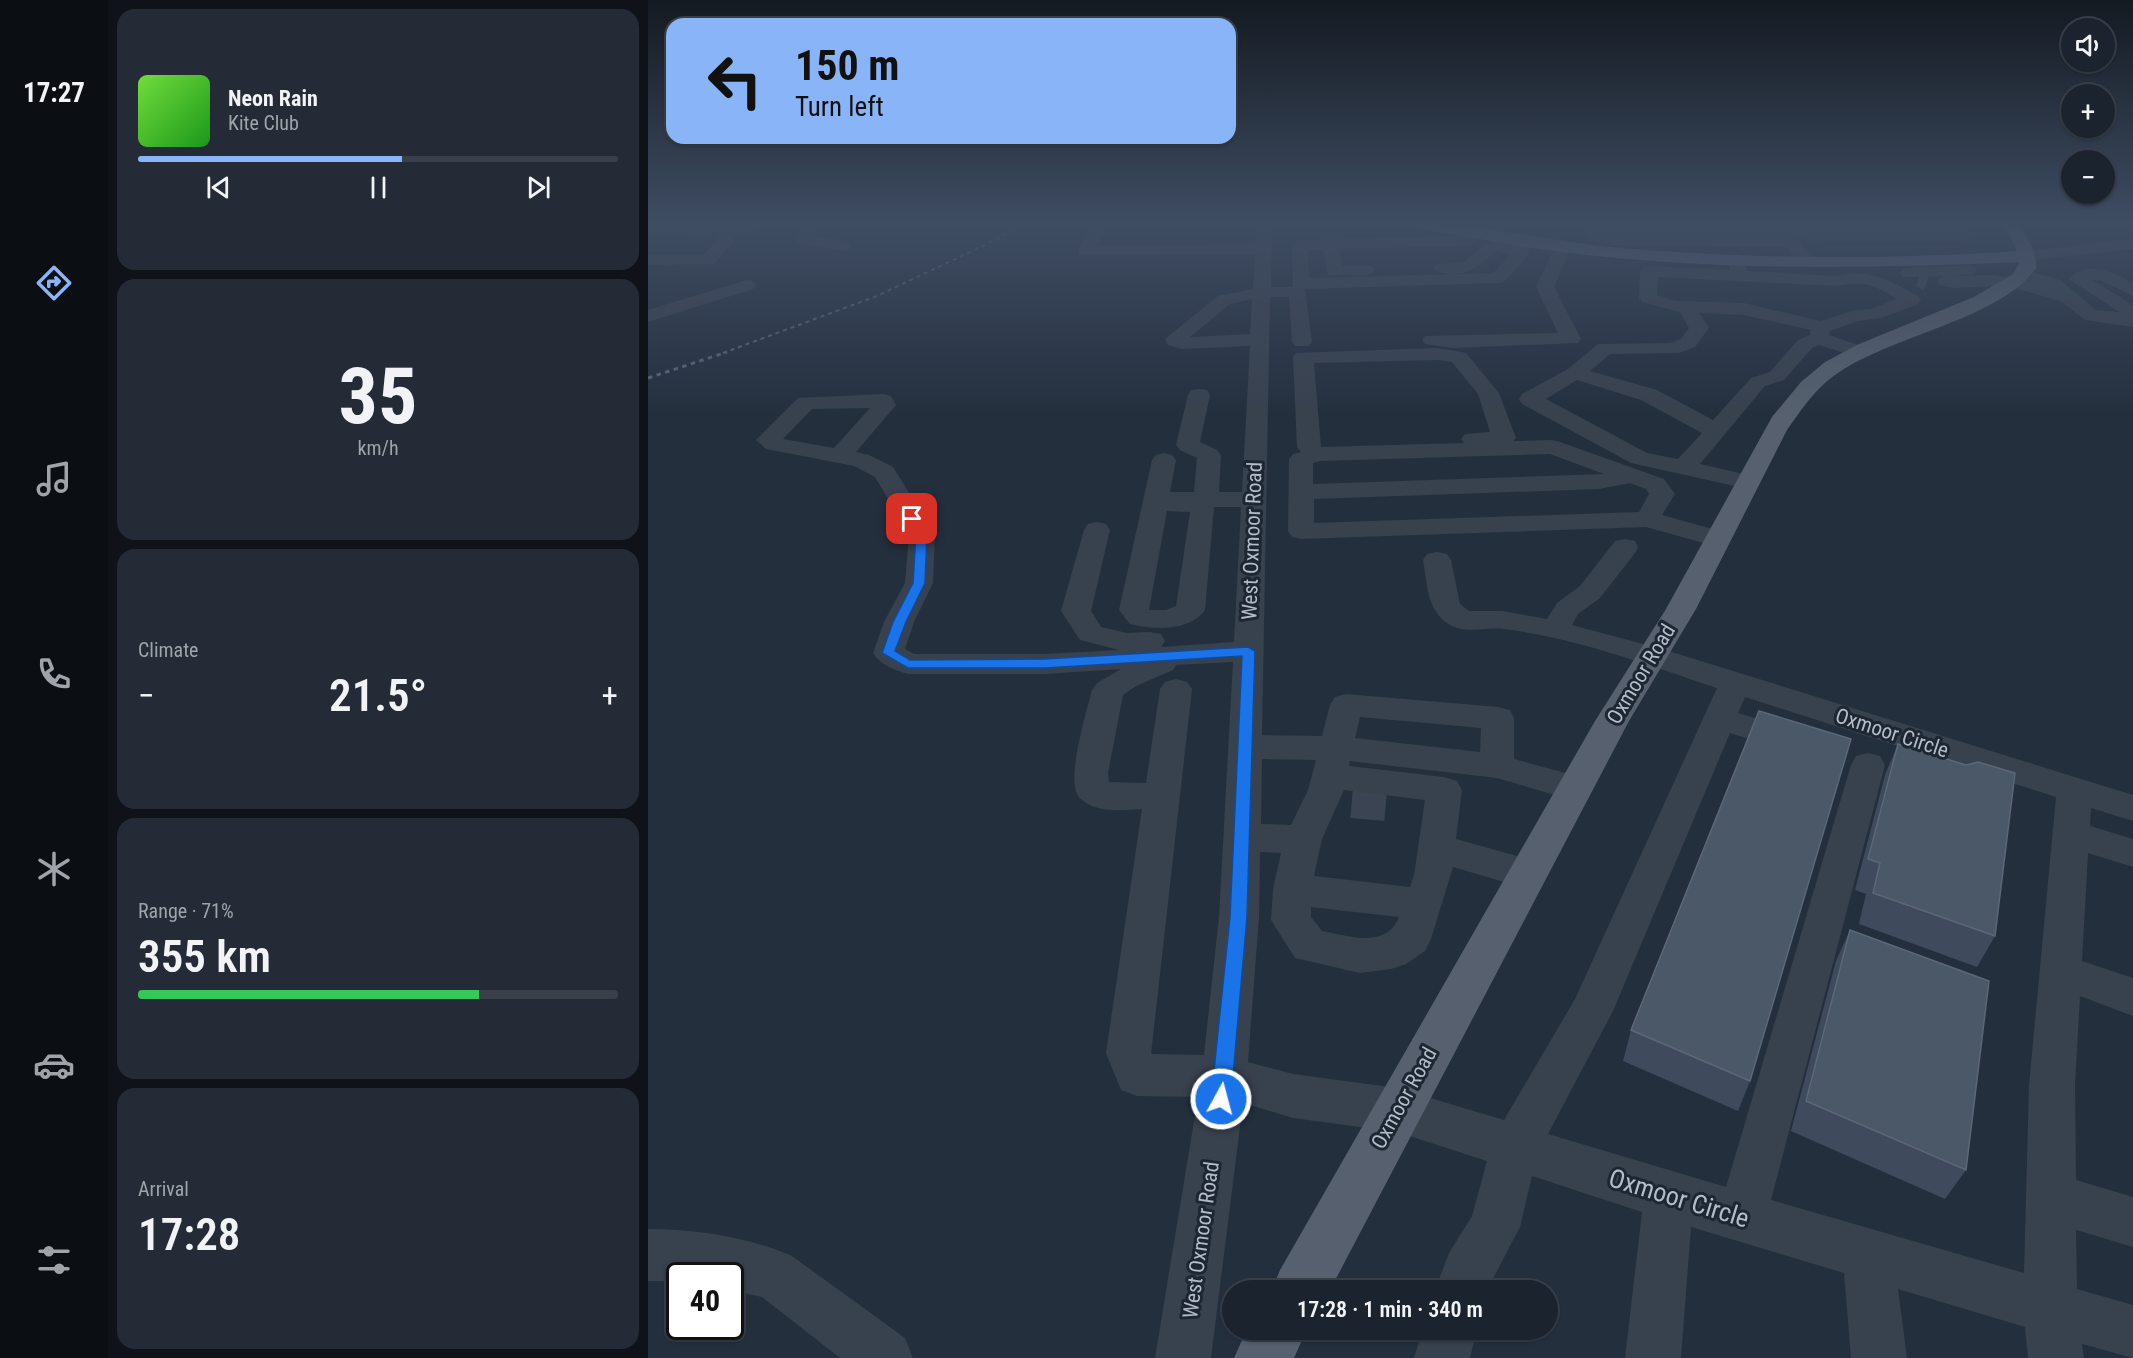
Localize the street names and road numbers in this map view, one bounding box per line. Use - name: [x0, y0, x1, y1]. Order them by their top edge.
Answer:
- street label: West Oxmoor Road: [1237, 462, 1267, 620]
- street label: Oxmoor Road: [1602, 620, 1680, 728]
- street label: Oxmoor Circle: [1833, 703, 1952, 763]
- street label: Oxmoor Road: [1366, 1043, 1442, 1153]
- street label: West Oxmoor Road: [1178, 1160, 1224, 1320]
- street label: Oxmoor Circle: [1605, 1162, 1753, 1234]

